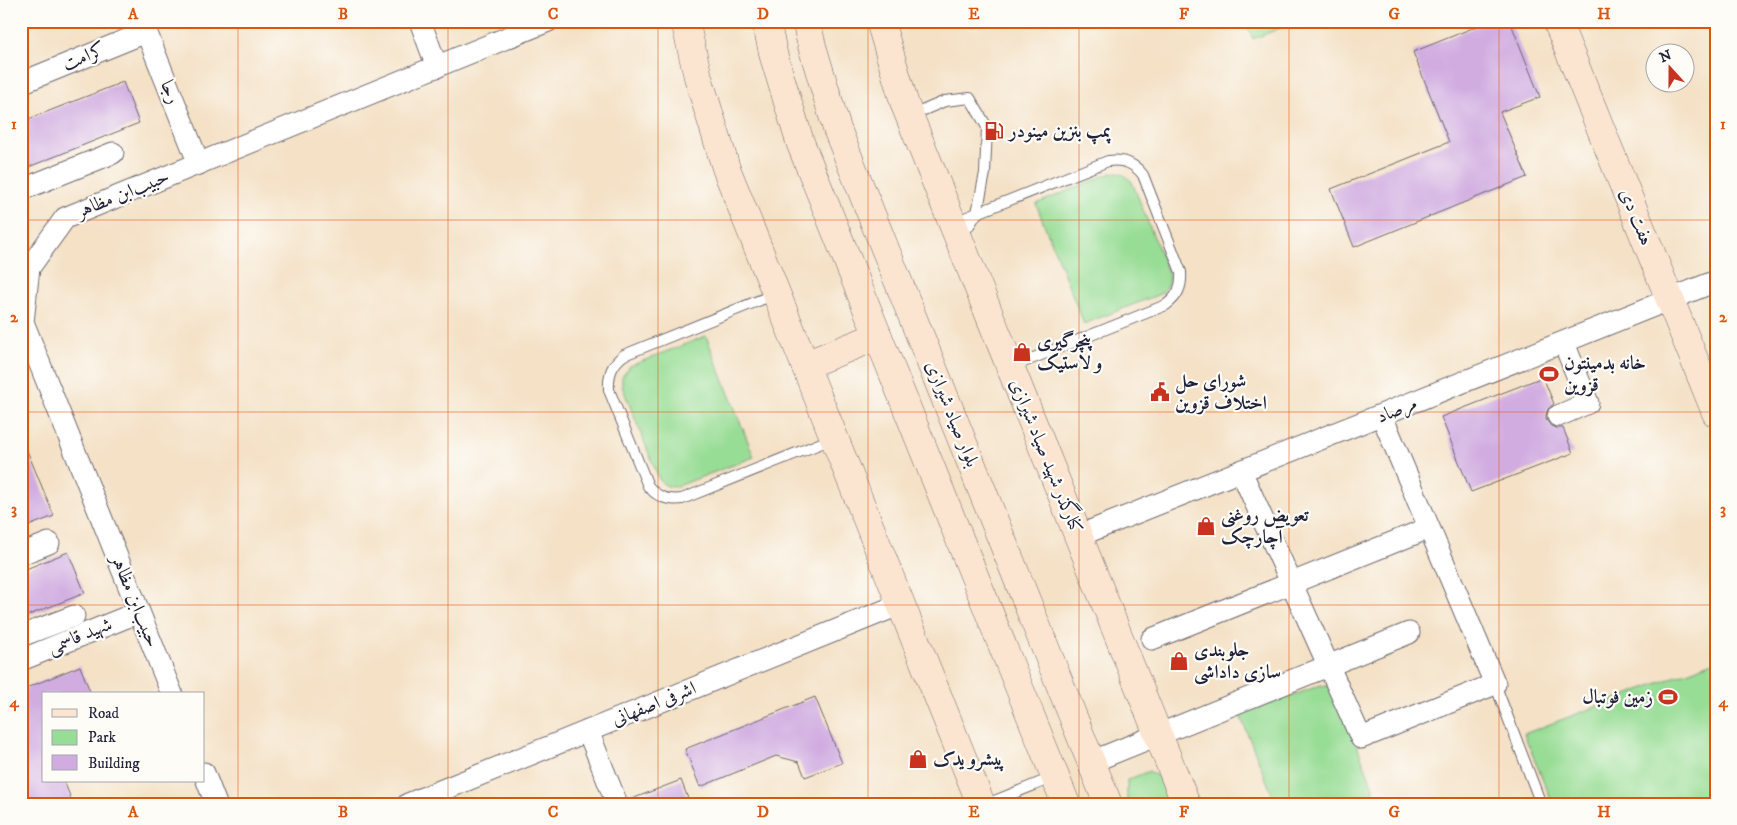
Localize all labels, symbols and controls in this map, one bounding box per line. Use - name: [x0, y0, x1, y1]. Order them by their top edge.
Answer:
- text: A: [127, 4, 139, 24]
- text: B: [338, 4, 348, 24]
- text: C: [548, 4, 558, 24]
- text: D: [757, 4, 769, 24]
- text: E: [968, 4, 980, 24]
- text: F: [1179, 4, 1189, 24]
- text: G: [1388, 4, 1400, 24]
- text: H: [1597, 4, 1611, 24]
- street label: کرامت: [59, 38, 109, 76]
- north arrow: [1644, 42, 1694, 92]
- text: N: [1657, 46, 1675, 67]
- street label: رجا: [155, 77, 185, 107]
- text: 1: [11, 114, 17, 134]
- text: 1: [1720, 114, 1726, 134]
- fuel station icon: پمپ بنزین مینودر: [983, 120, 1005, 142]
- place label: پمپ بنزین مینودر: [1007, 120, 1112, 145]
- street label: حبیب‌ابن مظاهر: [71, 165, 173, 224]
- street label: هفت دی: [1614, 185, 1658, 249]
- text: 2: [10, 307, 19, 327]
- text: 2: [1719, 307, 1728, 327]
- place label: پنچرگیری و لاستیک: [1037, 330, 1102, 375]
- shop icon: پنچرگیری و لاستیک: [1011, 341, 1033, 363]
- place label: خانه بدمینتون قزوین: [1564, 352, 1646, 397]
- street label: بلوار صیاد شیرازی: [920, 357, 984, 471]
- sports icon: خانه بدمینتون قزوین: [1538, 363, 1560, 385]
- place label: شورای حل اختلاف قزوین: [1175, 370, 1267, 415]
- street label: کنارگذر شهید صیاد شیرازی: [1005, 374, 1090, 537]
- public building icon: شورای حل اختلاف قزوین: [1149, 381, 1171, 403]
- street label: مرصاد: [1373, 392, 1421, 429]
- text: 3: [11, 499, 17, 519]
- text: 3: [1720, 499, 1726, 519]
- place label: تعویض روغنی آچارچک: [1221, 504, 1309, 550]
- shop icon: تعویض روغنی آچارچک: [1195, 515, 1217, 537]
- street label: حبیب‌ابن مظاهر: [105, 549, 164, 651]
- street label: شهید قاسمی: [45, 613, 116, 660]
- place label: جلوبندی سازی داداشی: [1194, 639, 1281, 685]
- shop icon: جلوبندی سازی داداشی: [1168, 650, 1190, 672]
- street label: اشرفی اصفهانی: [608, 677, 700, 731]
- place label: زمین فوتبال: [1582, 686, 1653, 709]
- sports icon: زمین فوتبال: [1657, 686, 1679, 708]
- text: 4: [8, 692, 19, 712]
- legend: [42, 692, 205, 782]
- text: 4: [1717, 692, 1728, 712]
- text: Road: [88, 704, 120, 723]
- text: Park: [88, 728, 117, 747]
- shop icon: پیشرو یدک: [907, 748, 929, 770]
- place label: پیشرو یدک: [933, 748, 1005, 772]
- text: Building: [88, 754, 140, 773]
- text: A: [127, 802, 139, 822]
- text: B: [338, 802, 348, 822]
- text: C: [548, 802, 558, 822]
- text: D: [757, 802, 769, 822]
- text: E: [968, 802, 980, 822]
- text: F: [1179, 802, 1189, 822]
- text: G: [1388, 802, 1400, 822]
- text: H: [1597, 802, 1611, 822]

